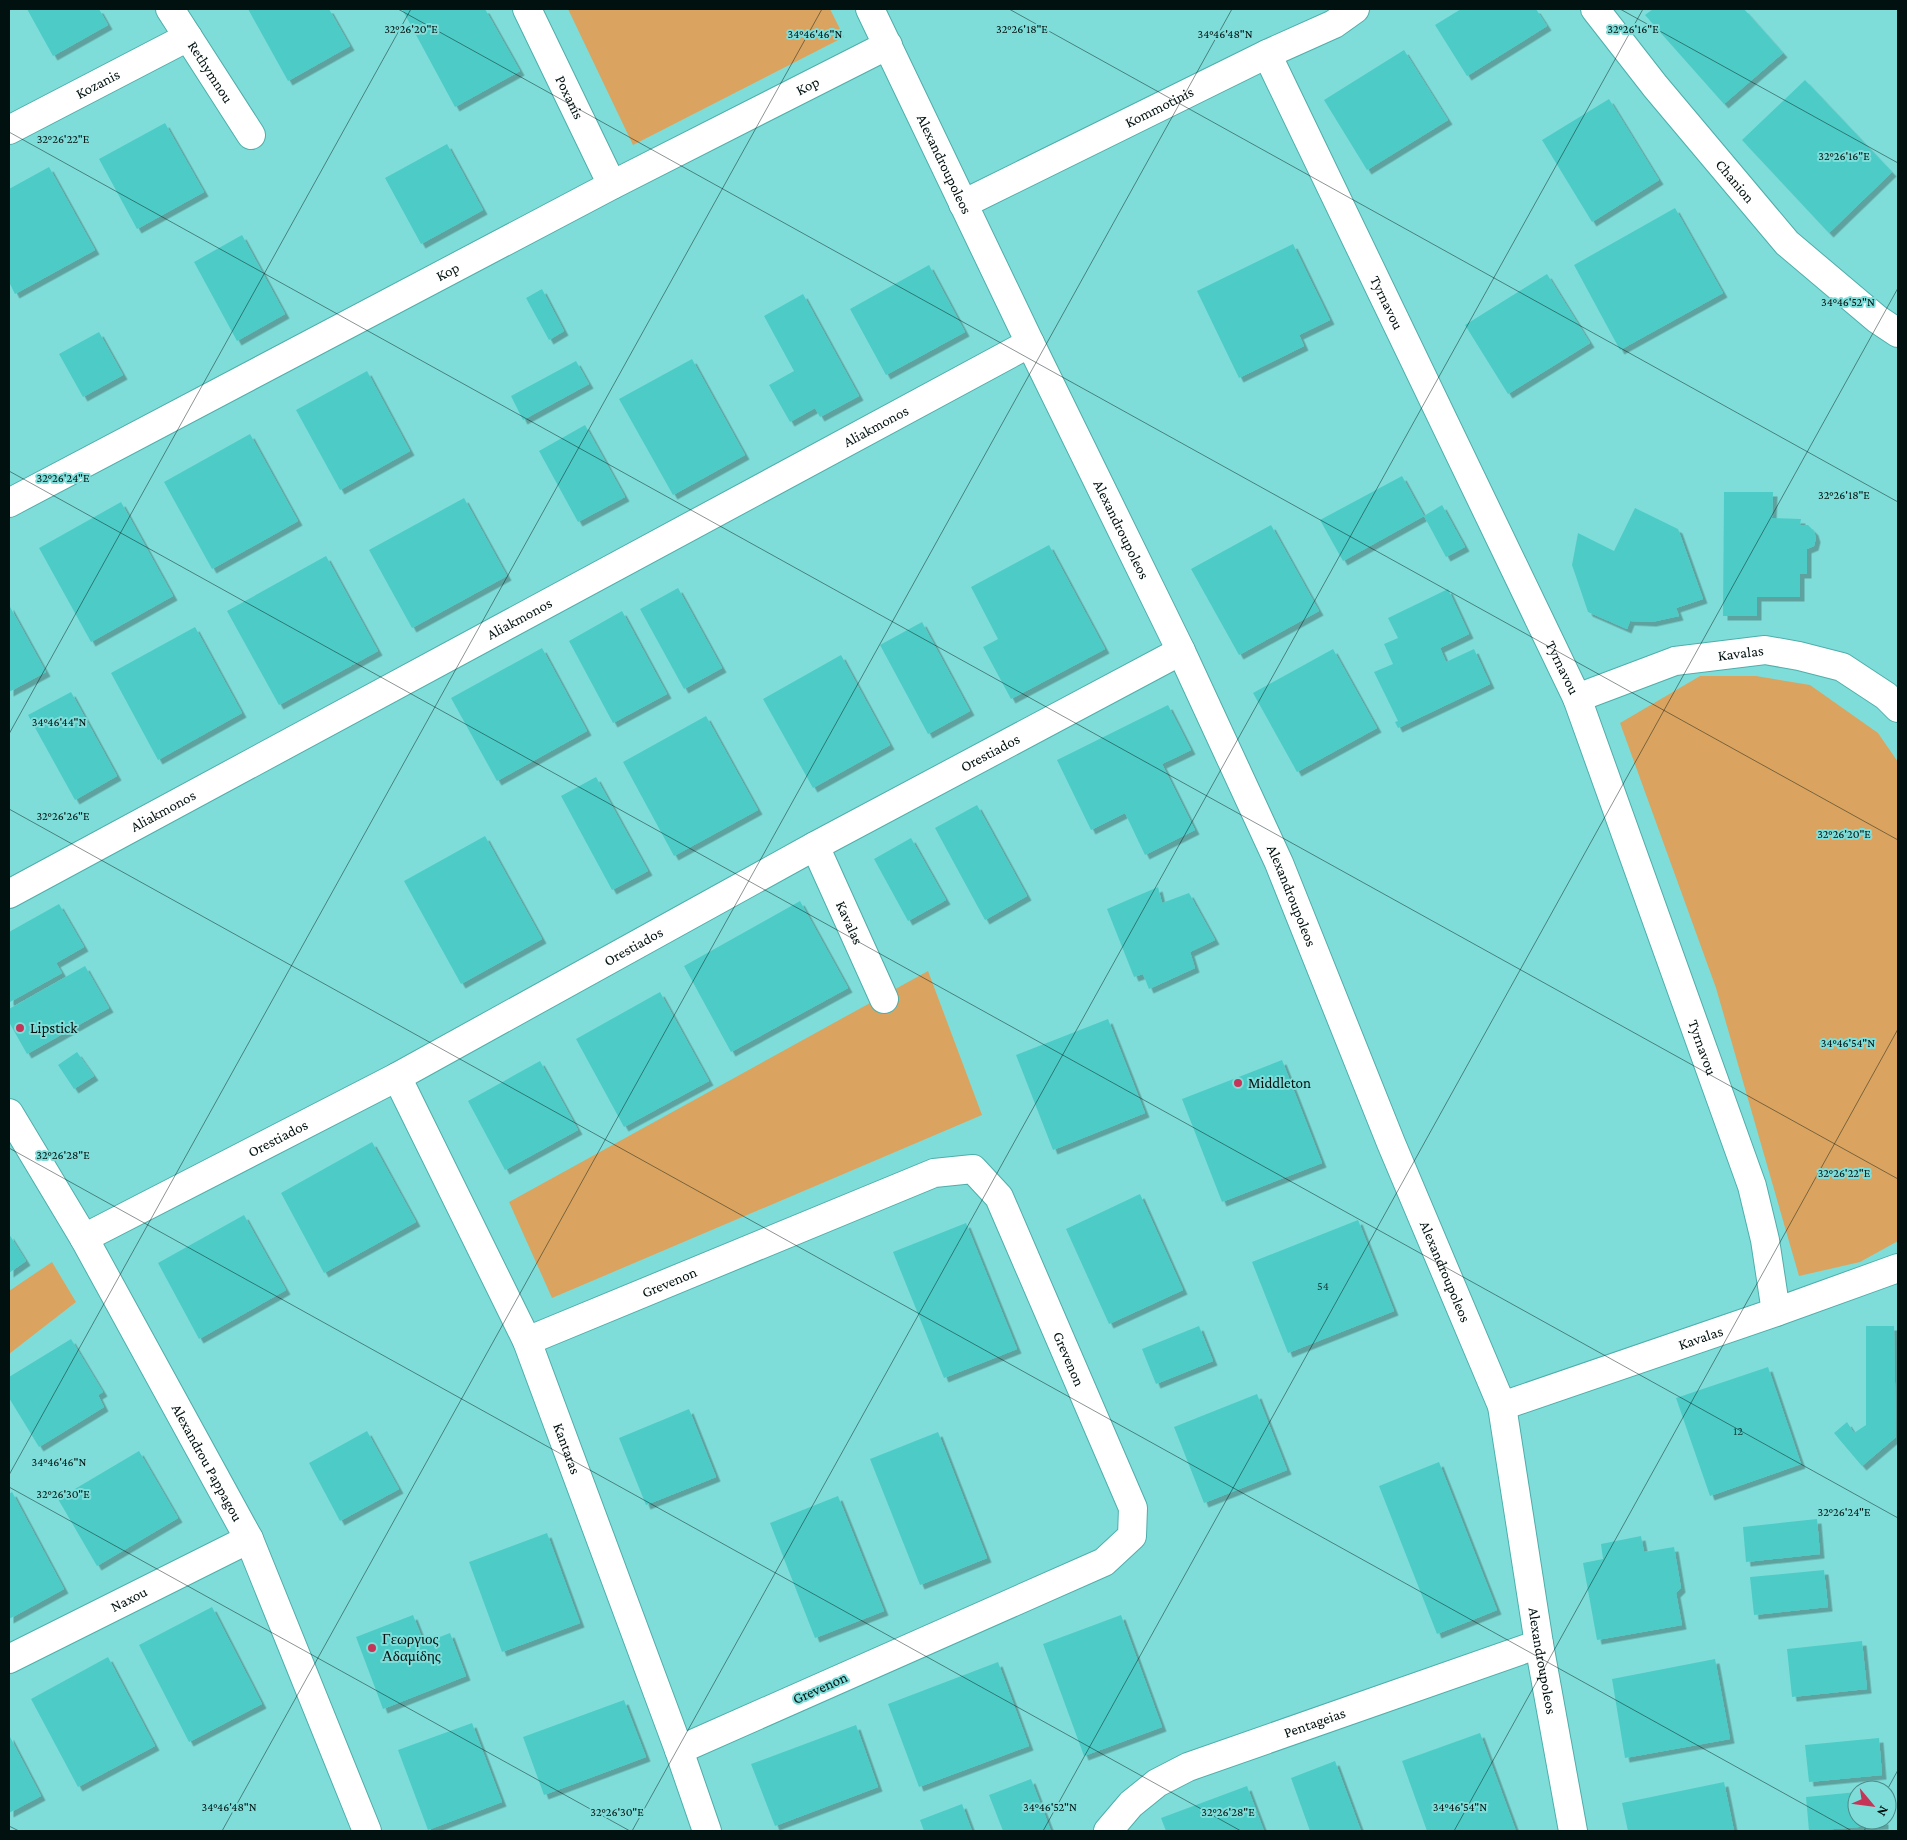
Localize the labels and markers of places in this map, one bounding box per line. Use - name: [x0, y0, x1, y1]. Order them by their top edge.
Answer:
- place label: Lipstick: [30, 1020, 78, 1037]
- marker: Lipstick: [14, 1022, 26, 1034]
- place label: Middleton: [1248, 1075, 1311, 1091]
- marker: Middleton: [1232, 1077, 1244, 1089]
- place label: Γεωργιος Αδαμίδης: [382, 1631, 441, 1665]
- marker: Γεωργιος Αδαμίδης: [366, 1642, 378, 1654]

